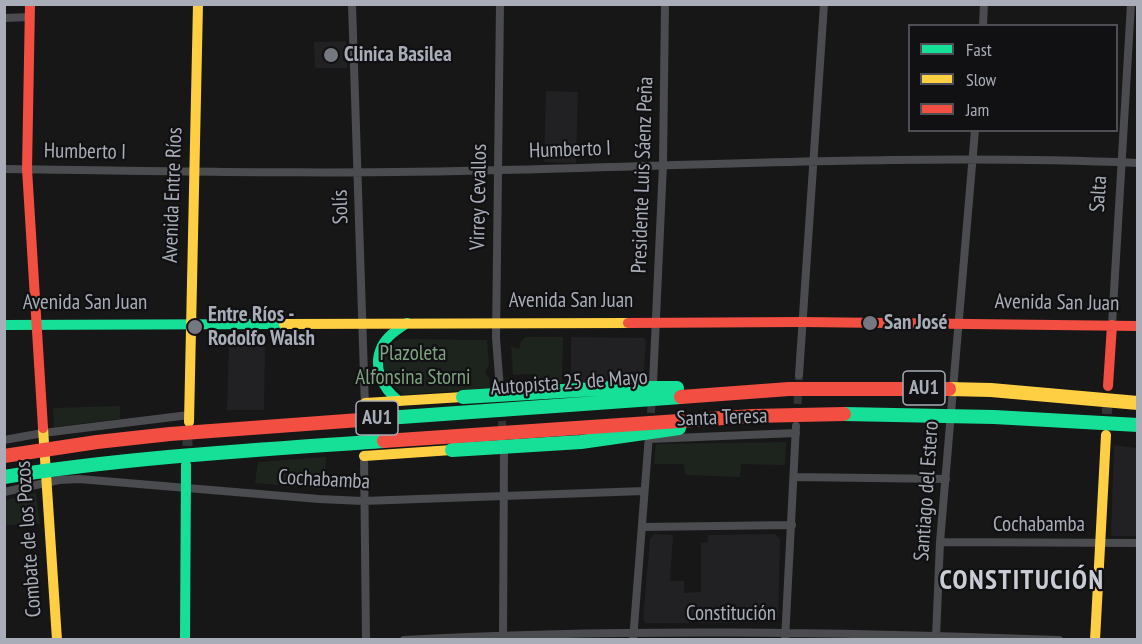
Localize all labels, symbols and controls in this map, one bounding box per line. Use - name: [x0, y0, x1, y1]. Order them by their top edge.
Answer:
- legend: [908, 24, 1118, 132]
- text: Fast: [966, 38, 992, 61]
- place label: Clinica Basilea: [344, 42, 452, 68]
- marker: Clinica Basilea: [322, 46, 340, 64]
- text: Slow: [966, 68, 996, 91]
- street label: Presidente Luis Sáenz Peña: [627, 76, 659, 274]
- text: Jam: [966, 98, 989, 121]
- street label: Avenida Entre Ríos: [158, 127, 188, 263]
- street label: Humberto I: [529, 136, 611, 164]
- street label: Humberto I: [44, 139, 126, 165]
- street label: Virrey Cevallos: [465, 144, 493, 250]
- street label: Salta: [1085, 175, 1113, 213]
- street label: Solís: [328, 189, 354, 225]
- street label: Avenida San Juan: [509, 288, 633, 314]
- street label: Avenida San Juan: [994, 289, 1120, 317]
- street label: Avenida San Juan: [23, 290, 147, 316]
- place label: Entre Ríos - Rodolfo Walsh: [208, 302, 315, 352]
- place label: San José: [884, 310, 947, 336]
- marker: San José: [861, 314, 879, 332]
- marker: Entre Ríos - Rodolfo Walsh: [186, 318, 204, 336]
- park label: Plazoleta Alfonsina Storni: [355, 341, 471, 391]
- street label: Autopista 25 de Mayo: [490, 365, 648, 401]
- road number: AU1: [903, 371, 945, 405]
- road number: AU1: [356, 401, 398, 435]
- street label: Santa Teresa: [676, 404, 768, 432]
- street label: Santiago del Estero: [910, 420, 944, 562]
- street label: Combate de los Pozos: [11, 460, 47, 618]
- street label: Cochabamba: [277, 465, 371, 495]
- street label: Cochabamba: [993, 512, 1085, 538]
- district label: CONSTITUCIÓN: [939, 565, 1105, 597]
- street label: Constitución: [686, 601, 776, 627]

